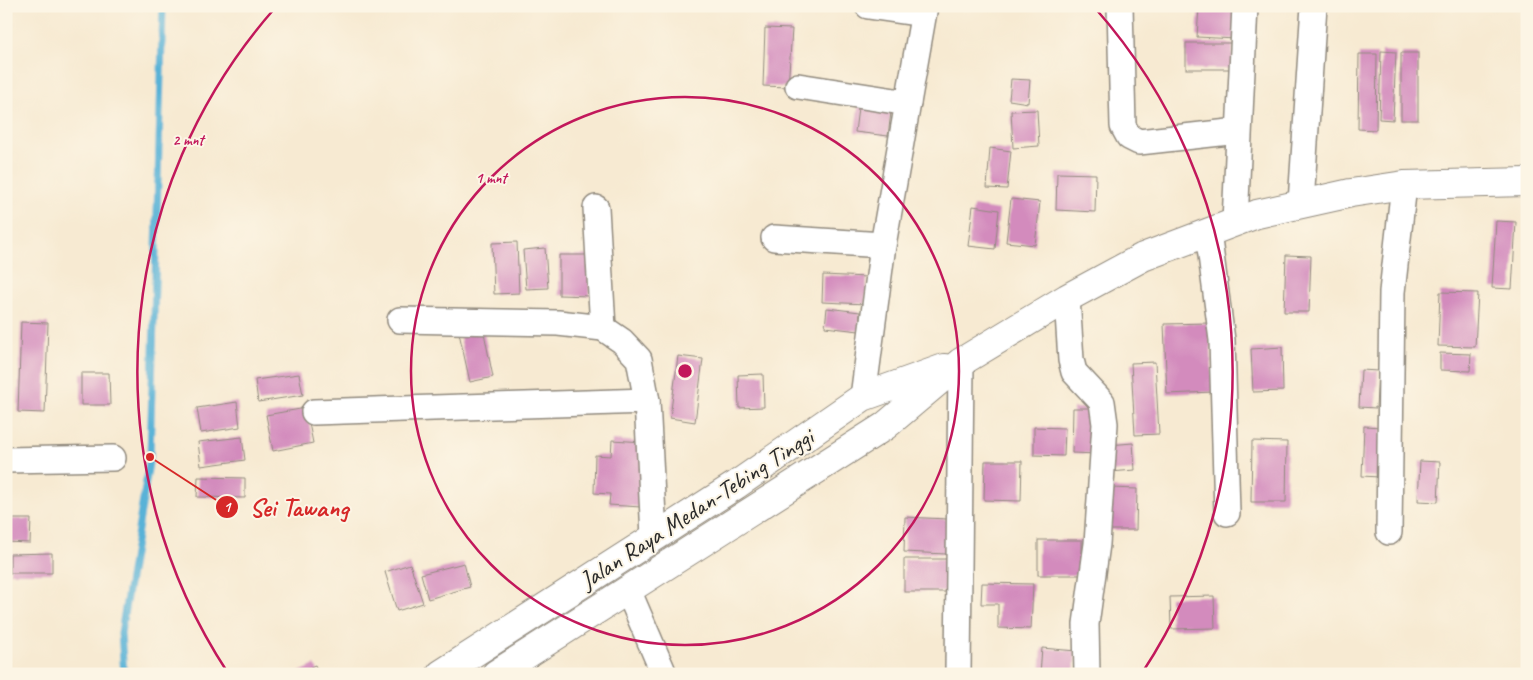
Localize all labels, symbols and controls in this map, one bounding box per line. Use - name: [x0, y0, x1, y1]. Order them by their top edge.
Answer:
- text: 2 mnt: [173, 131, 206, 150]
- text: 1 mnt: [476, 169, 509, 188]
- centre of rings: [676, 362, 694, 380]
- street label: Jalan Raya Medan-Tebing Tinggi: [573, 419, 822, 597]
- callout: Sei Tawang: [215, 486, 358, 527]
- text: Sei Tawang: [249, 491, 351, 524]
- text: 1: [224, 498, 233, 517]

